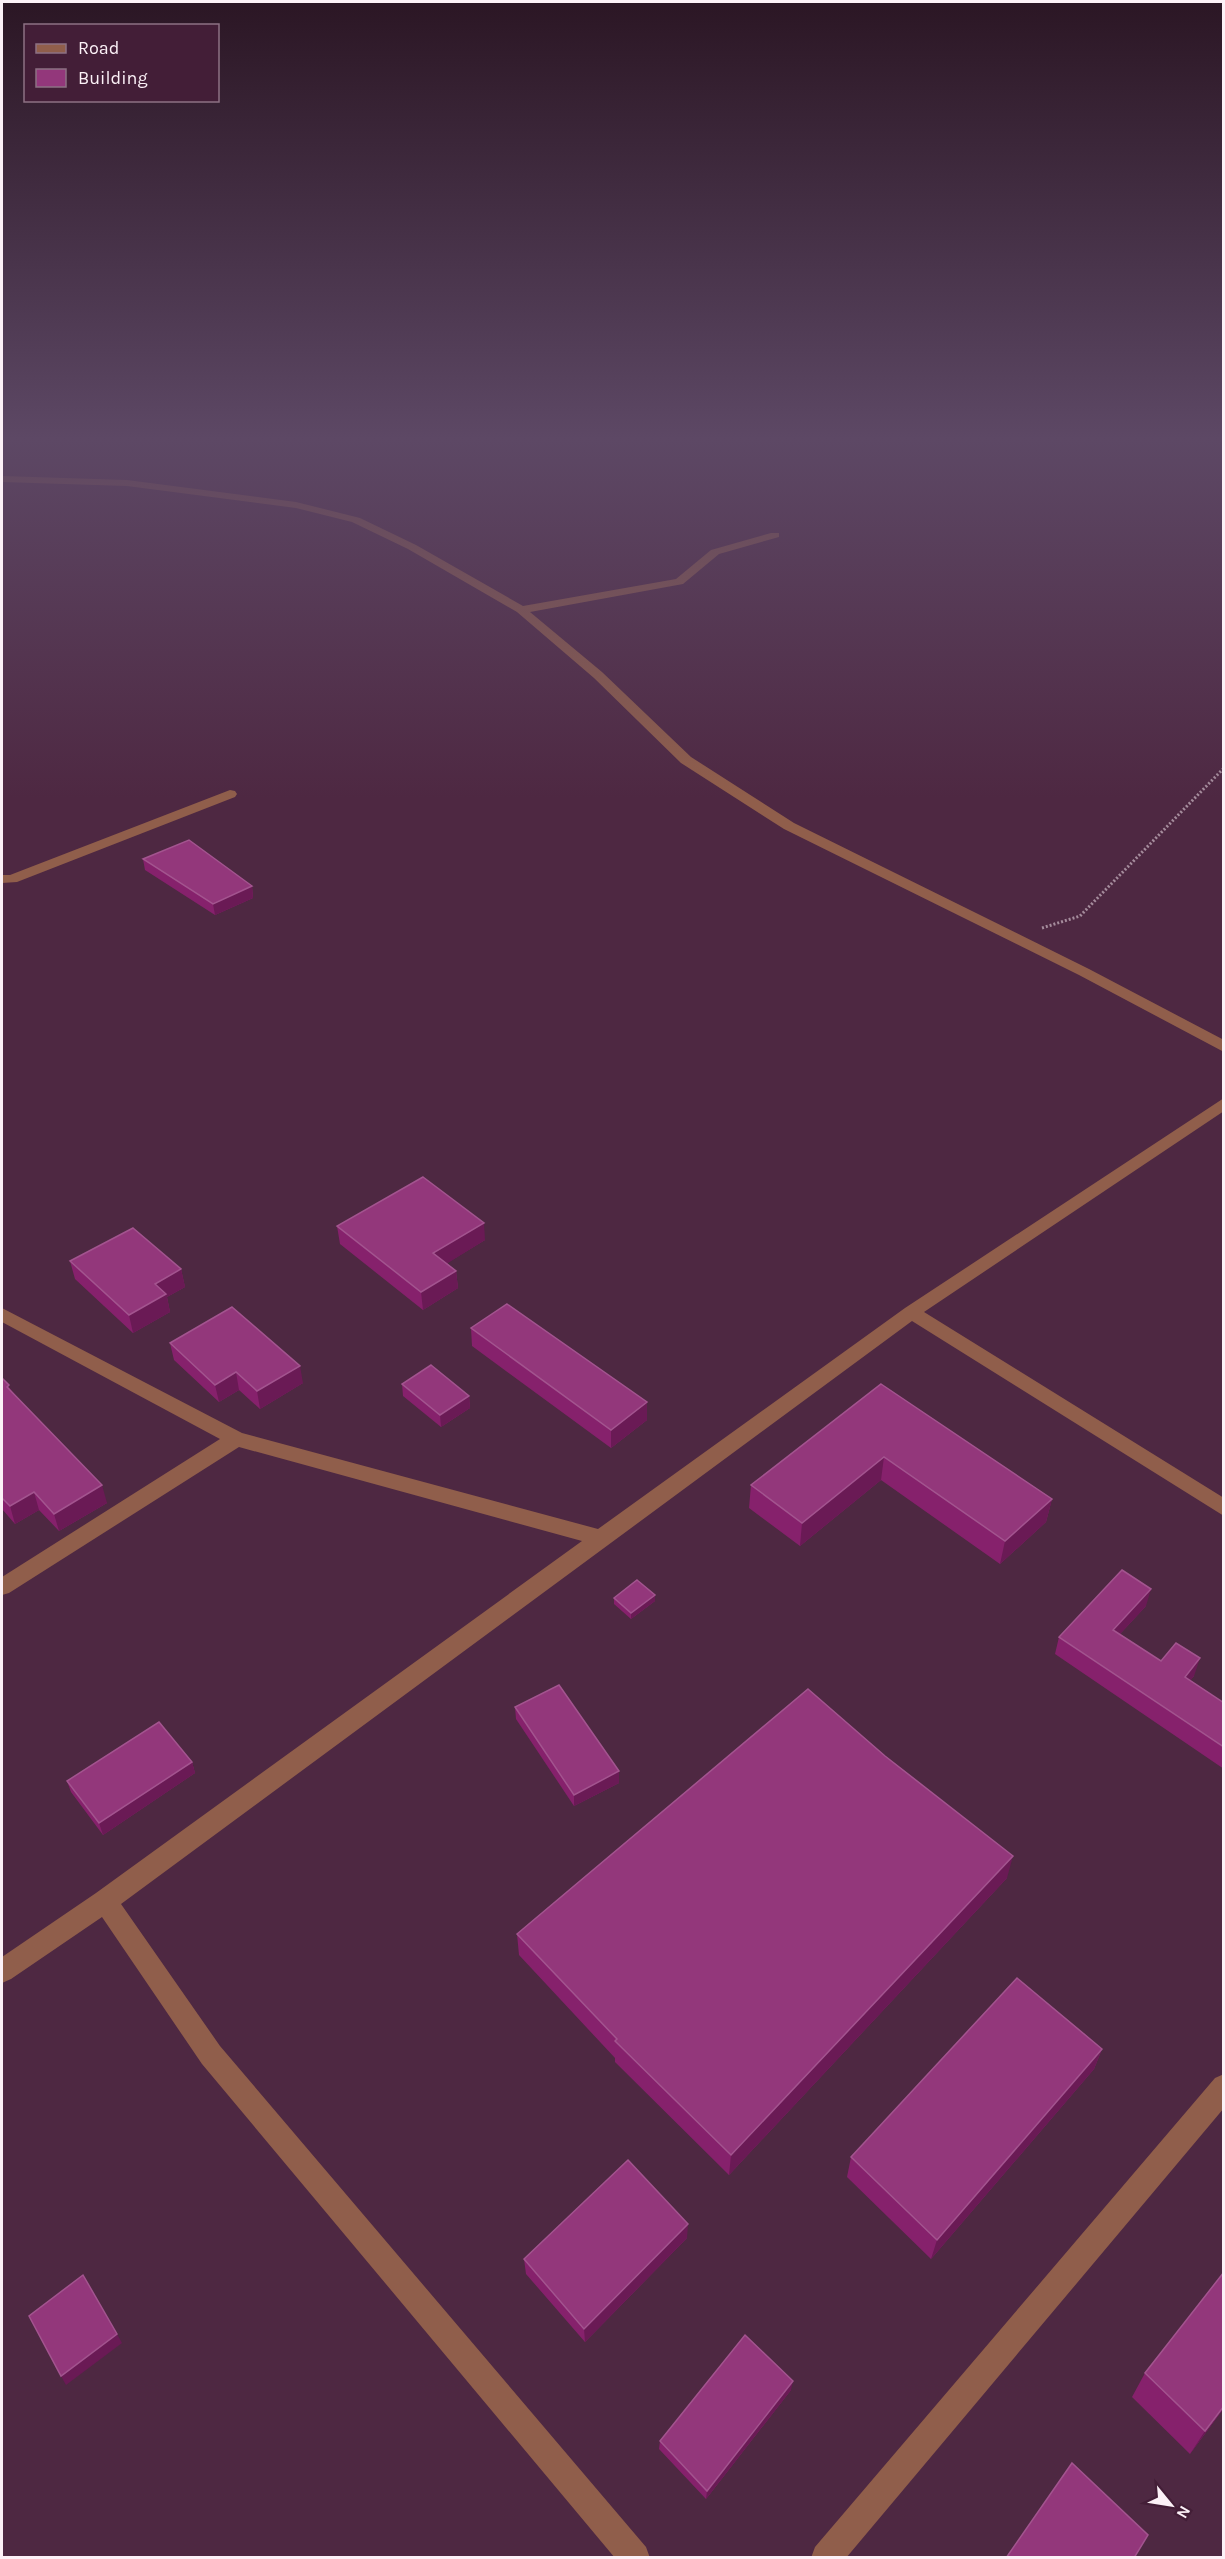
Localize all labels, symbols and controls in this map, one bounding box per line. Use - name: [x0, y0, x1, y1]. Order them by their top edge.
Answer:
- legend: [24, 24, 219, 102]
- text: Road: [78, 37, 119, 59]
- text: Building: [78, 67, 148, 89]
- north arrow: [1141, 2475, 1201, 2535]
- text: N: [1172, 2503, 1195, 2522]

